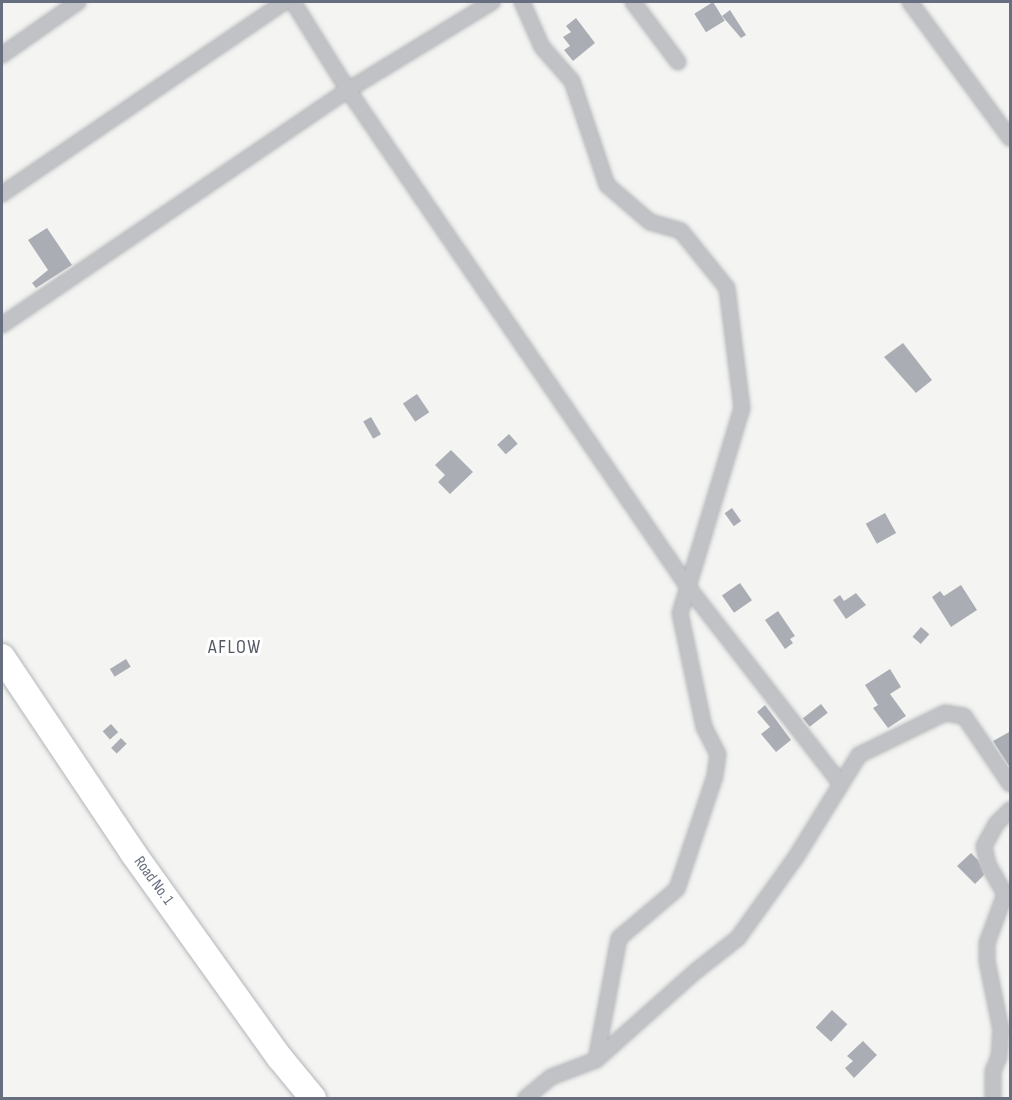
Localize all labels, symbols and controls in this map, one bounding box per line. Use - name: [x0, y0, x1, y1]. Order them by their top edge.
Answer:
- district label: AFLOW: [208, 635, 262, 659]
- street label: Road No. 1: [129, 853, 177, 909]

